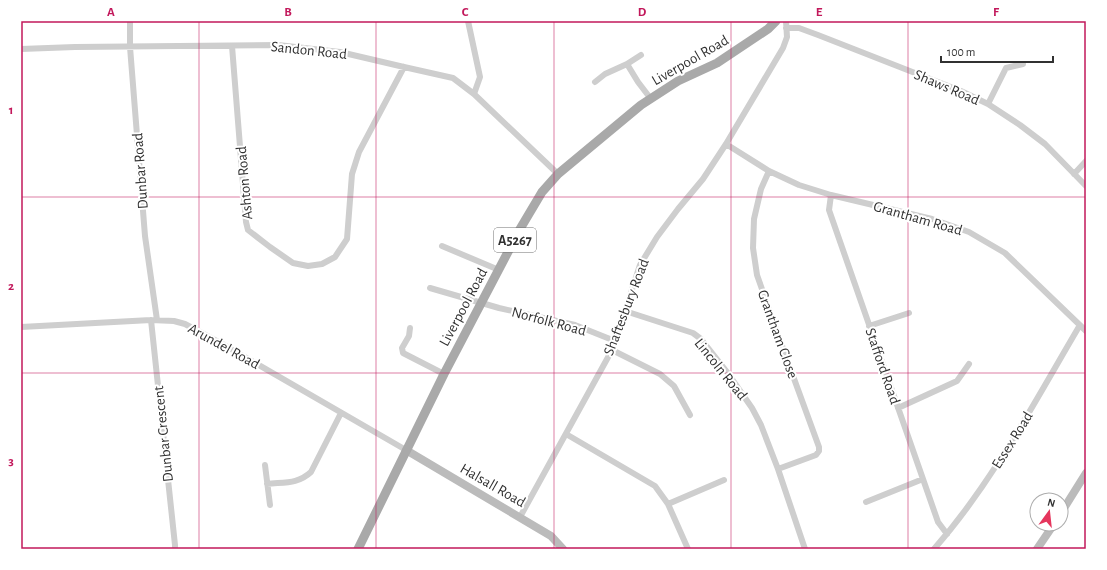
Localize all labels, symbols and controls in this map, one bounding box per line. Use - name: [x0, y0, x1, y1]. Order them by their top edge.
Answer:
- text: A: [107, 6, 115, 19]
- text: B: [284, 6, 292, 19]
- text: C: [462, 6, 469, 19]
- text: D: [638, 6, 647, 19]
- text: E: [816, 6, 823, 19]
- text: F: [993, 6, 1000, 19]
- street label: Liverpool Road: [649, 32, 731, 88]
- scale bar: [941, 38, 1053, 64]
- street label: Sandon Road: [270, 39, 348, 62]
- text: 100 m: [947, 46, 975, 58]
- street label: Shaws Road: [912, 67, 982, 108]
- text: 1: [9, 104, 13, 117]
- street label: Dunbar Road: [130, 132, 151, 210]
- street label: Ashton Road: [234, 145, 255, 220]
- street label: Grantham Road: [872, 199, 964, 238]
- road number: A5267: [494, 228, 536, 252]
- street label: Shaftesbury Road: [601, 257, 652, 358]
- street label: Liverpool Road: [437, 265, 490, 349]
- text: 2: [8, 280, 14, 293]
- street label: Grantham Close: [755, 288, 801, 381]
- street label: Norfolk Road: [510, 304, 588, 339]
- street label: Arundel Road: [185, 321, 262, 372]
- street label: Stafford Road: [862, 326, 903, 406]
- street label: Lincoln Road: [691, 336, 750, 403]
- street label: Dunbar Crescent: [151, 385, 176, 483]
- street label: Essex Road: [989, 409, 1036, 471]
- text: 3: [8, 455, 14, 468]
- street label: Halsall Road: [457, 461, 528, 510]
- north arrow: [1029, 492, 1069, 532]
- text: N: [1046, 497, 1057, 509]

